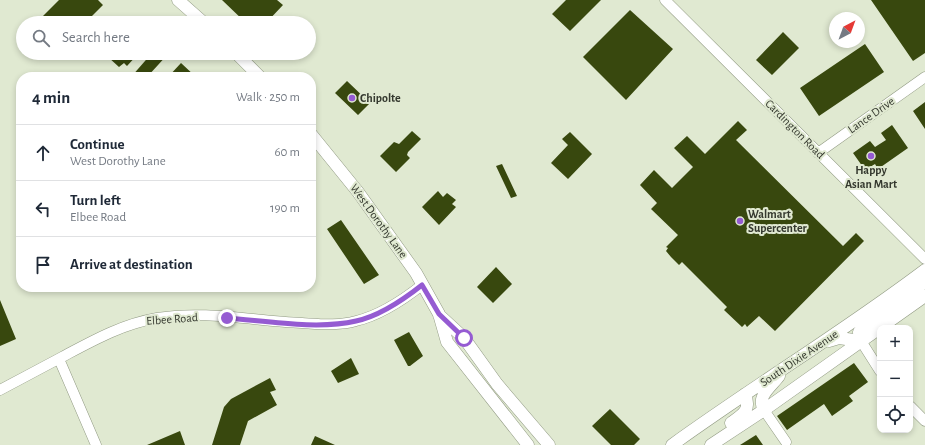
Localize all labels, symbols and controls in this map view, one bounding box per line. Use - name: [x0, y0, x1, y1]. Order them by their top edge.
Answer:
- north arrow: [829, 12, 865, 48]
- search box: [16, 16, 316, 60]
- icon: search: [30, 27, 52, 49]
- text: Search here: [62, 30, 130, 45]
- text: 4 min: [32, 89, 70, 106]
- text: Walk · 250 m: [236, 91, 300, 104]
- place label: Chipolte: [360, 92, 401, 104]
- marker: Chipolte: [347, 93, 357, 103]
- street label: Lance Drive: [846, 95, 896, 135]
- street label: Cardington Road: [763, 97, 827, 161]
- text: Continue: [70, 137, 125, 152]
- icon: ahead: [32, 142, 54, 164]
- text: 60 m: [274, 146, 300, 159]
- marker: Happy Asian Mart: [866, 151, 876, 161]
- text: West Dorothy Lane: [70, 155, 166, 168]
- place label: Happy Asian Mart: [845, 164, 897, 190]
- street label: West Dorothy Lane: [347, 182, 410, 261]
- text: Turn left: [70, 193, 121, 208]
- icon: left: [32, 198, 54, 220]
- text: 190 m: [270, 202, 300, 215]
- place label: Walmart Supercenter: [748, 208, 808, 234]
- text: Elbee Road: [70, 211, 126, 224]
- marker: Walmart Supercenter: [735, 216, 745, 226]
- icon: arrive: [32, 254, 54, 276]
- text: Arrive at destination: [70, 257, 193, 272]
- route end: [218, 309, 236, 327]
- street label: Elbee Road: [146, 311, 198, 327]
- map controls: [877, 325, 913, 433]
- button: +: [877, 325, 913, 361]
- street label: South Dixie Avenue: [758, 328, 840, 388]
- route start: [455, 329, 473, 347]
- button: −: [877, 361, 913, 397]
- button: locate: [877, 397, 913, 433]

